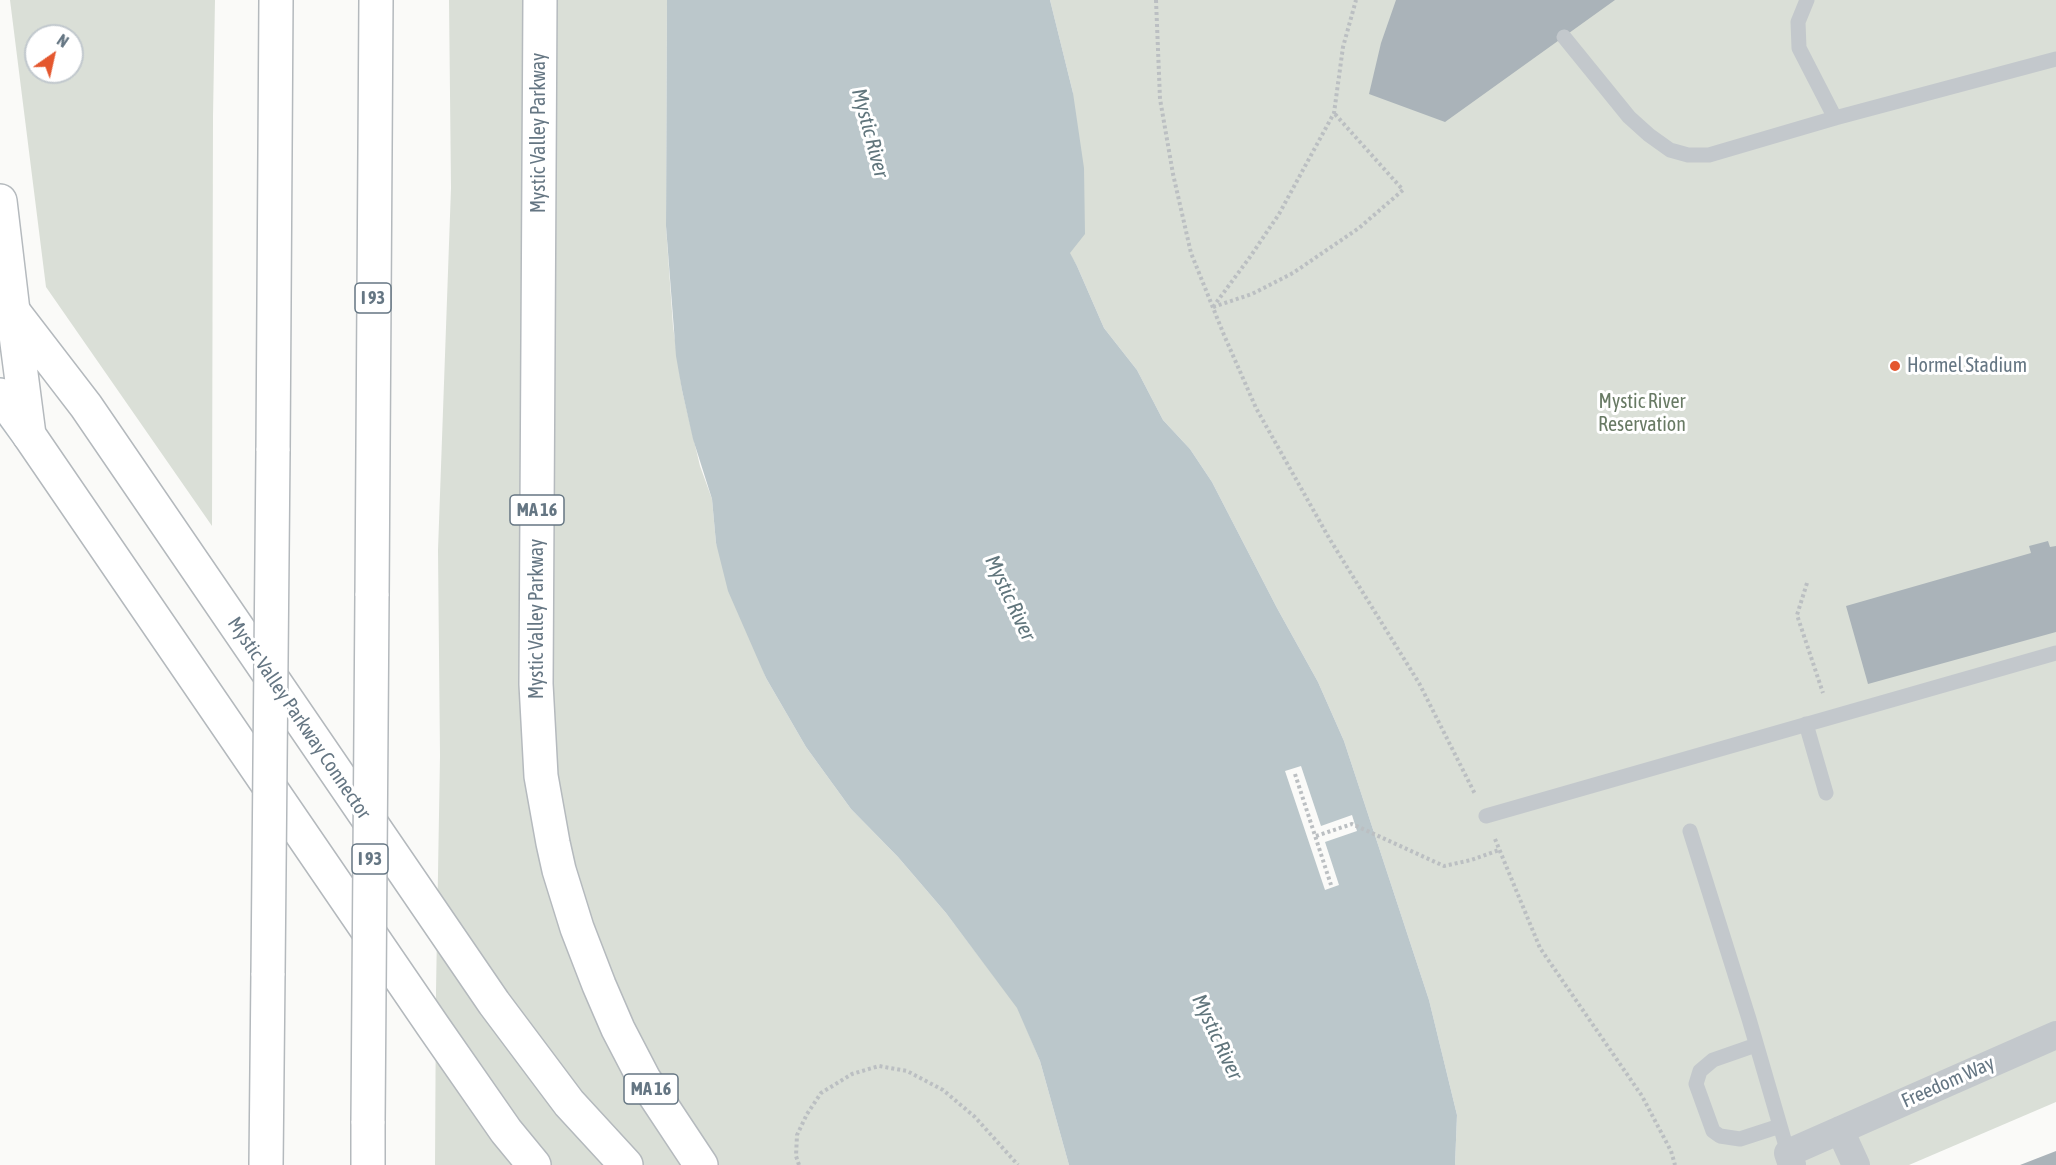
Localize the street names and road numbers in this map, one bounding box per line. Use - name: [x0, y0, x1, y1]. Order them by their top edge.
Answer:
- street label: Mystic Valley Parkway: [527, 53, 551, 213]
- road number: I 93: [355, 283, 391, 313]
- road number: MA 16: [510, 495, 564, 525]
- street label: Mystic Valley Parkway: [525, 539, 549, 699]
- street label: Mystic Valley Parkway Connector: [222, 612, 376, 824]
- road number: I 93: [352, 844, 388, 874]
- street label: Freedom Way: [1898, 1051, 1998, 1113]
- road number: MA 16: [624, 1074, 678, 1104]

